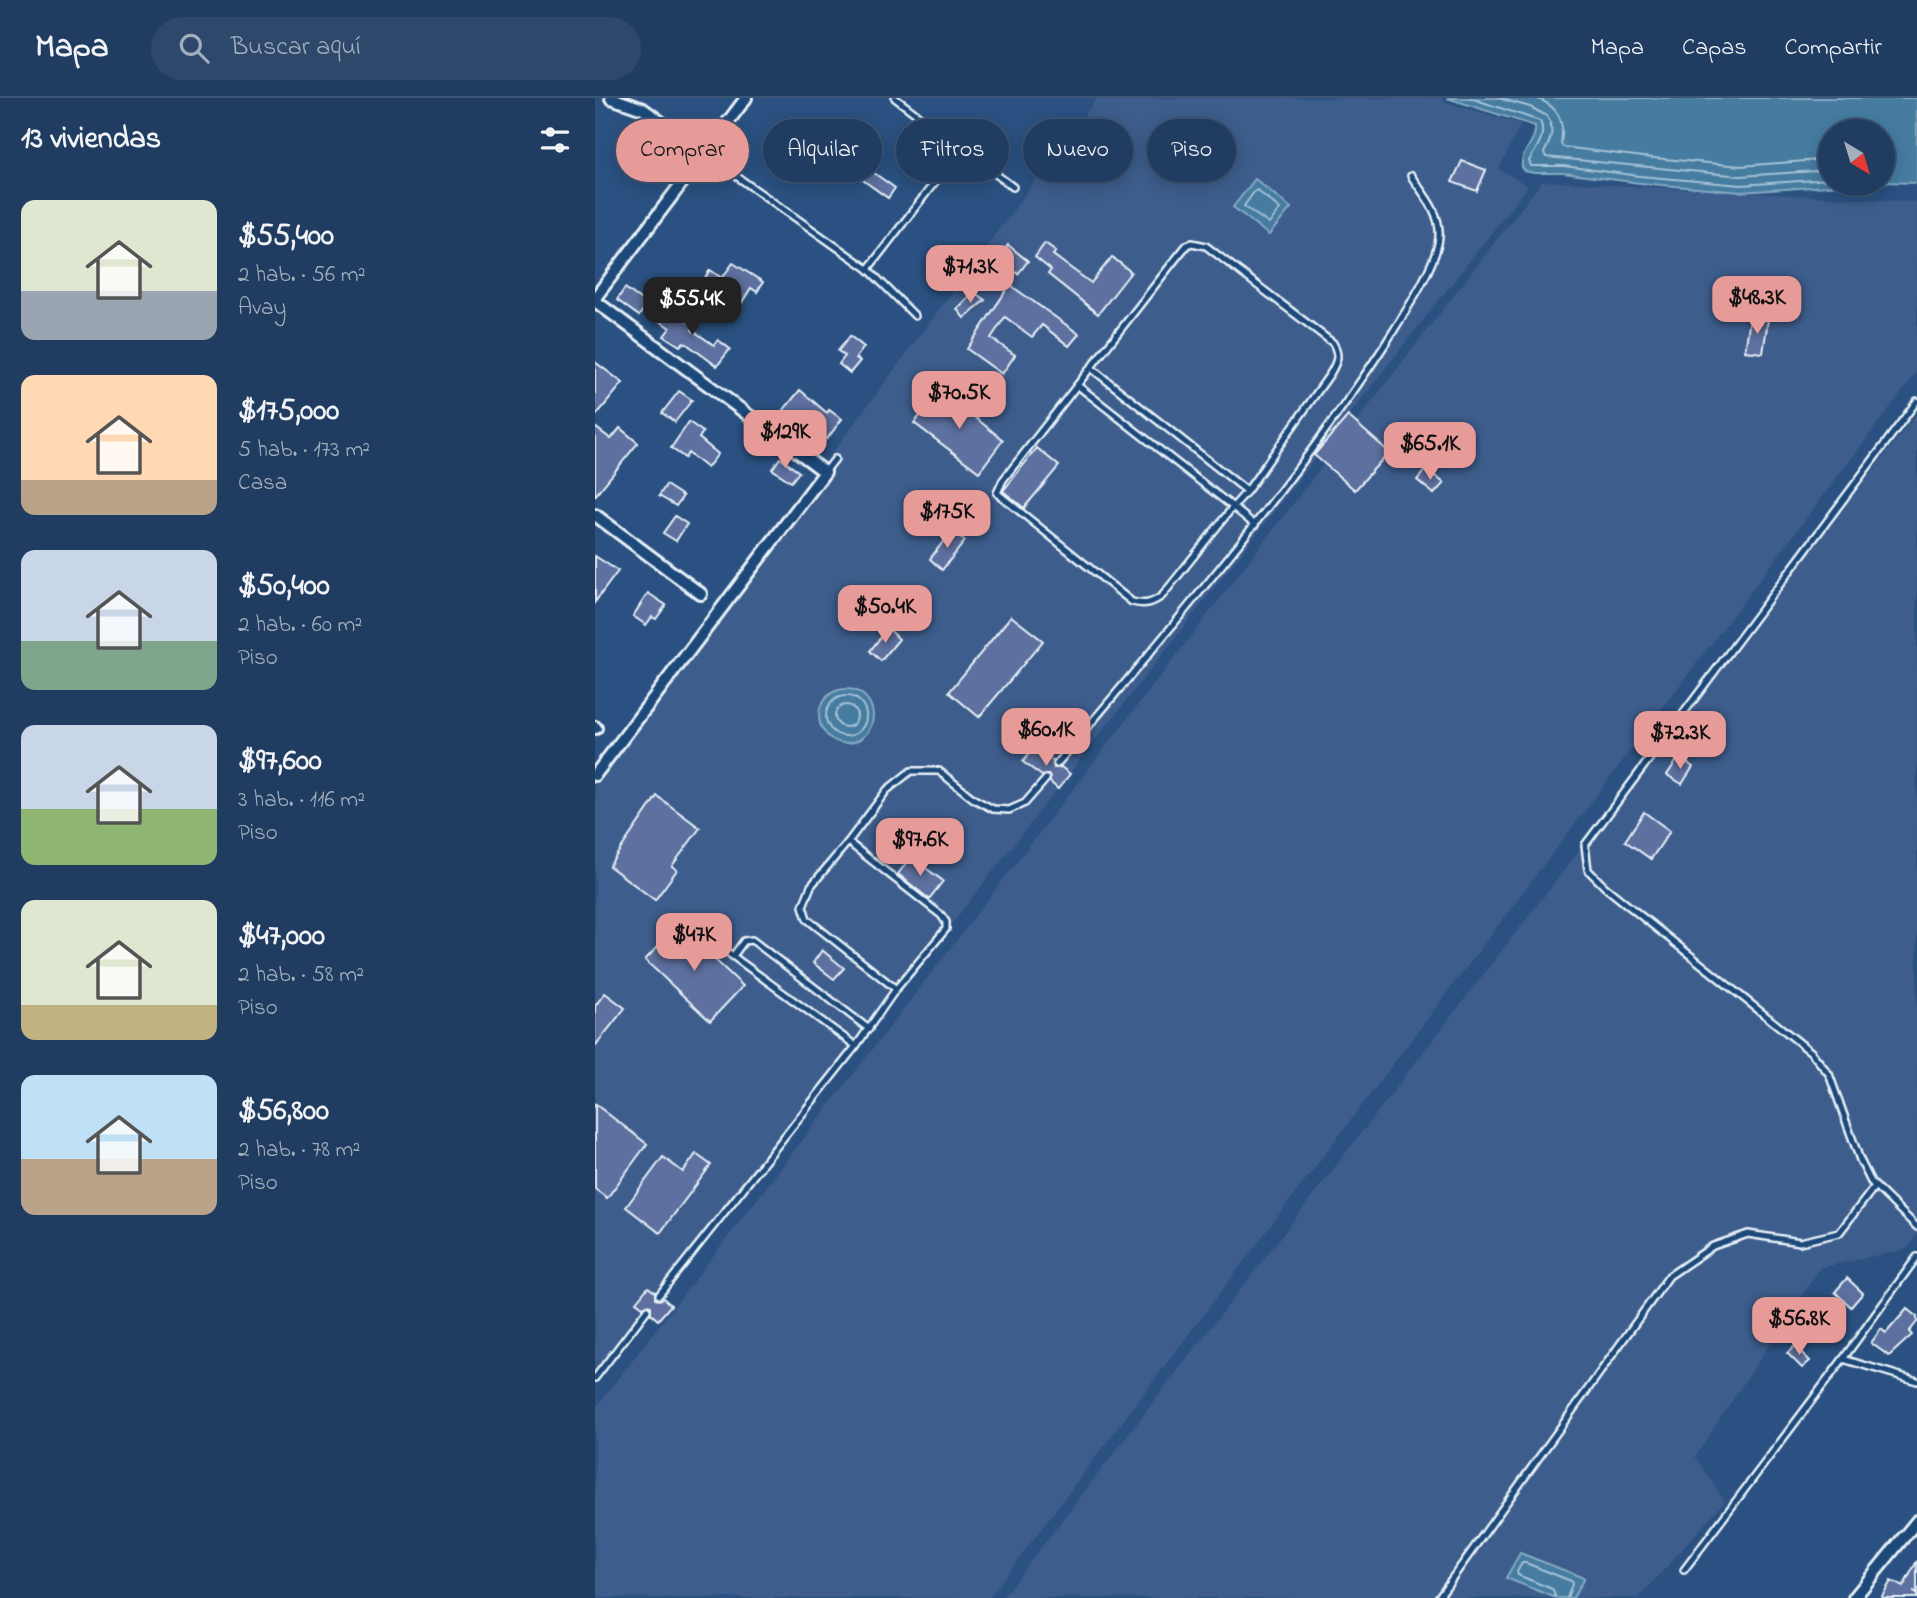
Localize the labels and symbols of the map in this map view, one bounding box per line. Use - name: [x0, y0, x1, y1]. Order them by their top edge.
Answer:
- north arrow: [1818, 119, 1895, 196]
- pin: $71.3K: [913, 246, 1027, 305]
- pin: $48.3K: [1700, 276, 1814, 336]
- pin: $55.4K: [635, 278, 749, 337]
- pin: $70.5K: [902, 372, 1016, 431]
- pin: $129K: [736, 410, 834, 470]
- pin: $65.1K: [1373, 422, 1487, 482]
- pin: $175K: [898, 490, 996, 550]
- pin: $50.4K: [828, 586, 942, 645]
- pin: $60.1K: [989, 708, 1103, 768]
- pin: $72.3K: [1623, 712, 1737, 771]
- pin: $97.6K: [863, 818, 977, 878]
- pin: $47K: [653, 914, 735, 973]
- pin: $56.8K: [1742, 1298, 1856, 1357]

